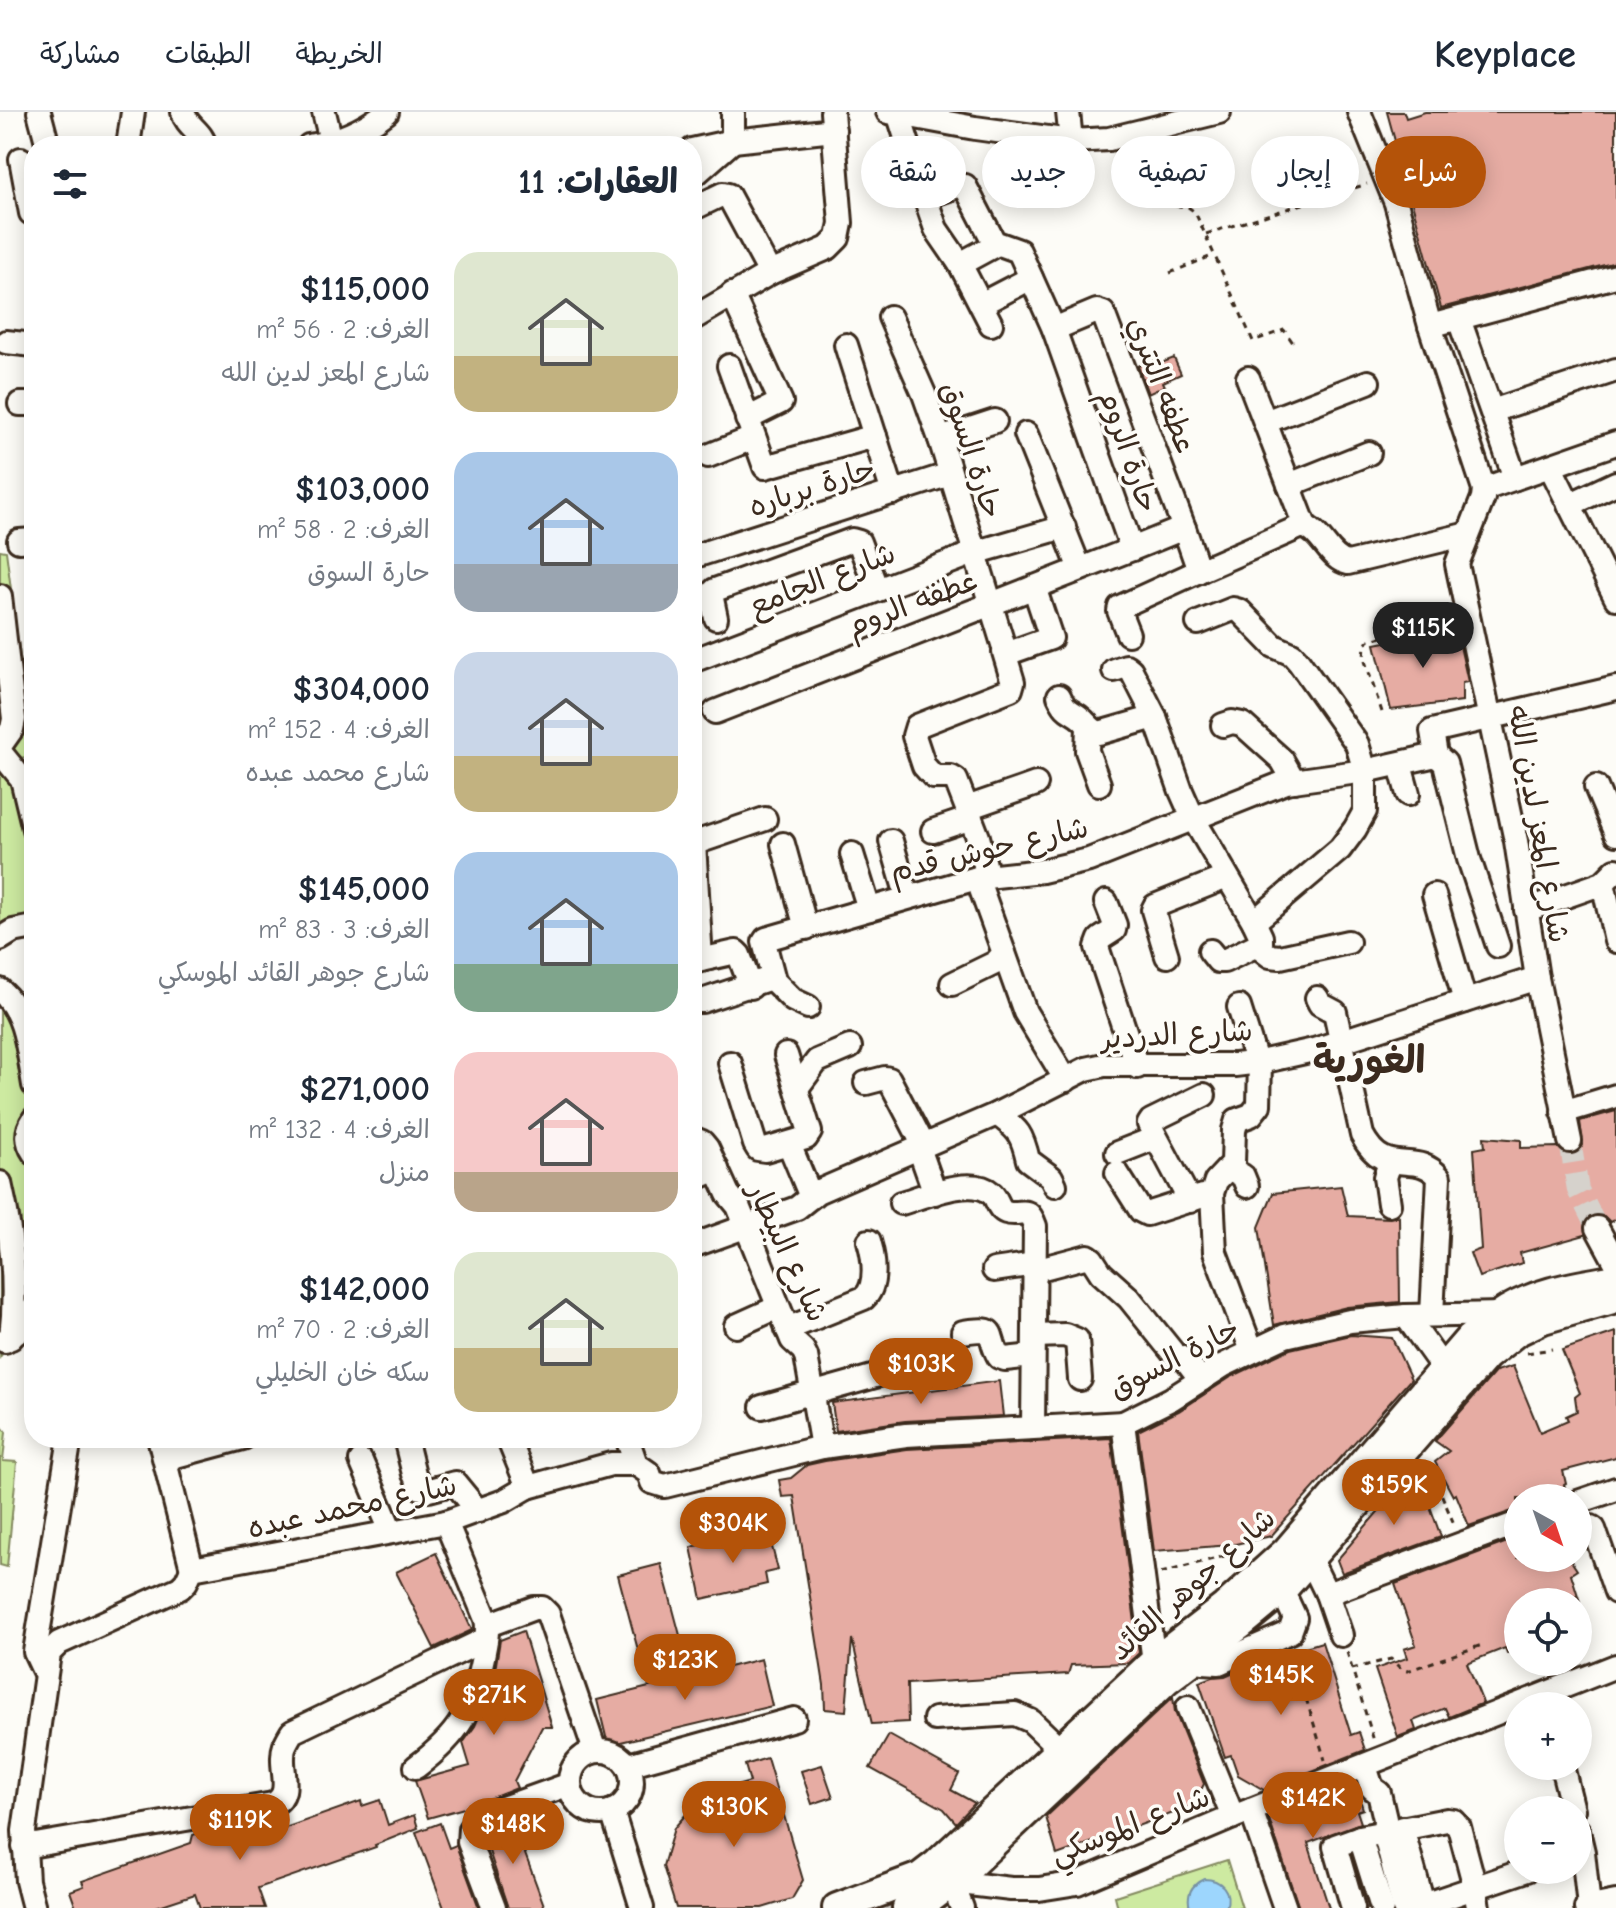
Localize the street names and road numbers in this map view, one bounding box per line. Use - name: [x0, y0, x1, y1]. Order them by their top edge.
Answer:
- street label: عطفه التتري: [1117, 312, 1204, 459]
- street label: حارة السوق: [932, 377, 1010, 523]
- street label: حارة الروم: [1086, 385, 1166, 519]
- street label: حارة برباره: [744, 451, 880, 524]
- street label: شارع الجامع: [744, 536, 902, 627]
- street label: عطفه الروم: [842, 563, 984, 649]
- street label: شارع المعز لدين الله: [1497, 703, 1577, 946]
- street label: شارع حوش قدم: [887, 810, 1093, 893]
- street label: شارع الدردير: [1097, 1013, 1254, 1059]
- street label: شارع البيطار: [736, 1174, 835, 1329]
- street label: حارة السوق: [1103, 1311, 1246, 1407]
- street label: شارع محمد عبده: [244, 1467, 461, 1549]
- street label: شارع جوهر القائد: [1102, 1501, 1285, 1670]
- street label: شارع الموسكي: [1046, 1779, 1218, 1879]

